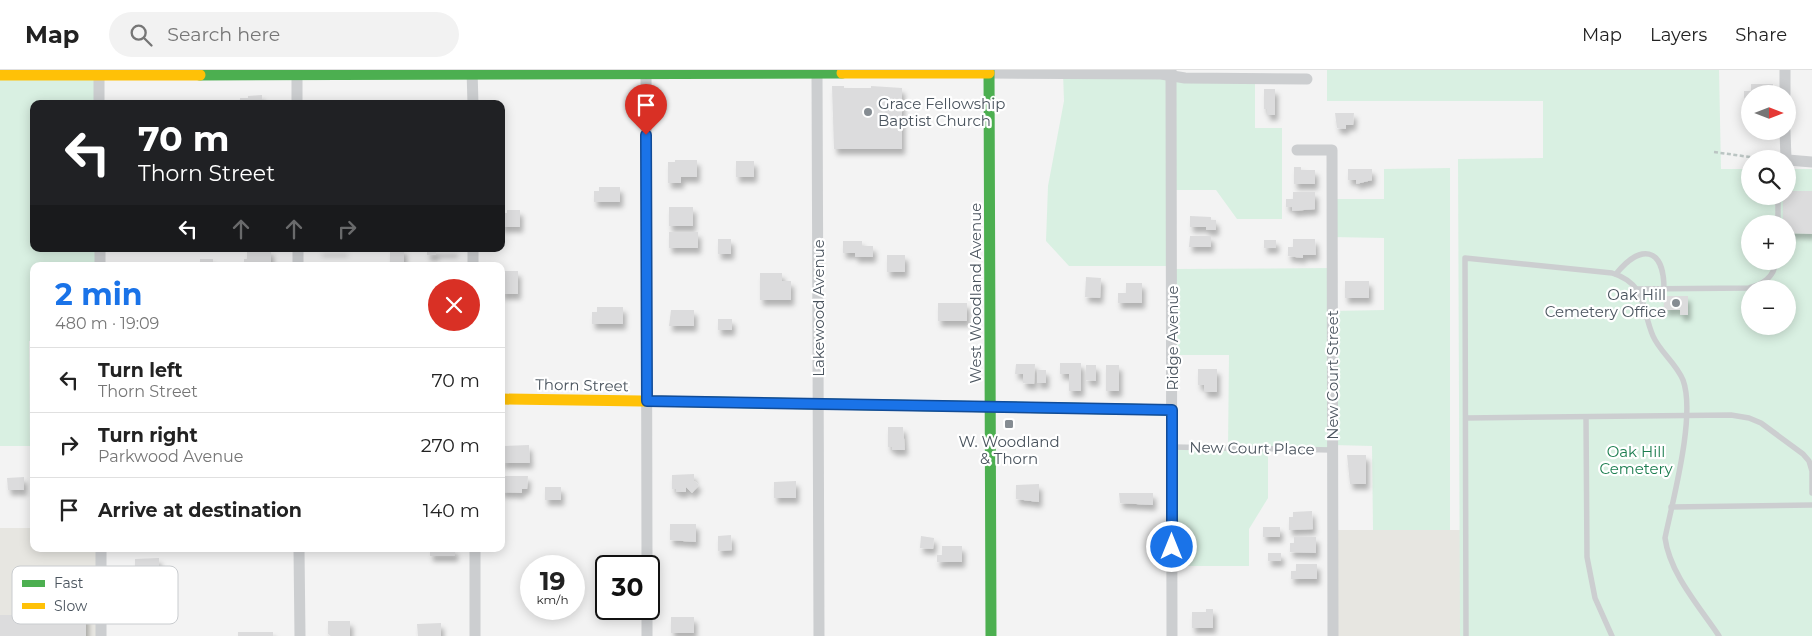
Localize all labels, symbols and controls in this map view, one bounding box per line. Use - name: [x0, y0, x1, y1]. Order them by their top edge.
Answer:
- search box: [109, 12, 459, 57]
- text: Map: [25, 20, 79, 49]
- icon: search: [127, 21, 155, 49]
- text: Search here: [167, 23, 280, 46]
- text: Map: [1582, 24, 1622, 46]
- text: Layers: [1650, 24, 1707, 46]
- text: Share: [1735, 24, 1787, 46]
- pin: [625, 84, 667, 135]
- north arrow: [1741, 85, 1796, 140]
- map controls: [1741, 85, 1796, 335]
- icon: arrive: [632, 91, 660, 119]
- place label: Grace Fellowship Baptist Church: [878, 94, 1005, 130]
- marker: Grace Fellowship Baptist Church: [862, 106, 874, 118]
- text: 70 m: [138, 117, 229, 160]
- icon: left: [55, 120, 120, 185]
- button: search: [1741, 150, 1796, 205]
- text: Thorn Street: [138, 160, 275, 187]
- street label: West Woodland Avenue: [966, 203, 985, 383]
- icon: left: [174, 215, 202, 243]
- icon: ahead: [227, 215, 255, 243]
- icon: ahead: [280, 215, 308, 243]
- icon: right: [333, 215, 361, 243]
- button: +: [1741, 215, 1796, 270]
- street label: Lakewood Avenue: [809, 239, 828, 377]
- text: 2 min: [55, 276, 142, 313]
- button: close: [428, 279, 480, 331]
- button: −: [1741, 280, 1796, 335]
- place label: Oak Hill Cemetery Office: [1545, 285, 1666, 321]
- street label: Ridge Avenue: [1163, 286, 1182, 390]
- marker: Oak Hill Cemetery Office: [1670, 297, 1682, 309]
- street label: New Court Street: [1323, 310, 1342, 440]
- text: 480 m · 19:09: [55, 314, 159, 333]
- text: Turn left: [98, 359, 183, 382]
- icon: left: [55, 366, 83, 394]
- text: 70 m: [431, 369, 480, 392]
- street label: Thorn Street: [535, 375, 629, 395]
- text: Thorn Street: [98, 382, 198, 401]
- marker: W. Woodland & Thorn: [1003, 418, 1015, 430]
- text: Turn right: [98, 424, 198, 447]
- icon: right: [55, 431, 83, 459]
- place label: W. Woodland & Thorn: [958, 432, 1060, 468]
- text: 270 m: [421, 434, 480, 457]
- street label: New Court Place: [1189, 437, 1315, 459]
- park label: Oak Hill Cemetery: [1599, 442, 1673, 478]
- text: Parkwood Avenue: [98, 447, 243, 466]
- icon: arrive: [55, 496, 83, 524]
- text: Arrive at destination: [98, 499, 302, 522]
- text: 140 m: [423, 499, 480, 522]
- position arrow: [1145, 520, 1197, 572]
- speed limit sign: 30: [595, 555, 660, 620]
- legend: [12, 566, 178, 624]
- text: 19: [540, 566, 565, 596]
- text: Fast: [54, 574, 84, 592]
- text: km/h: [536, 592, 569, 607]
- text: Slow: [54, 597, 88, 615]

